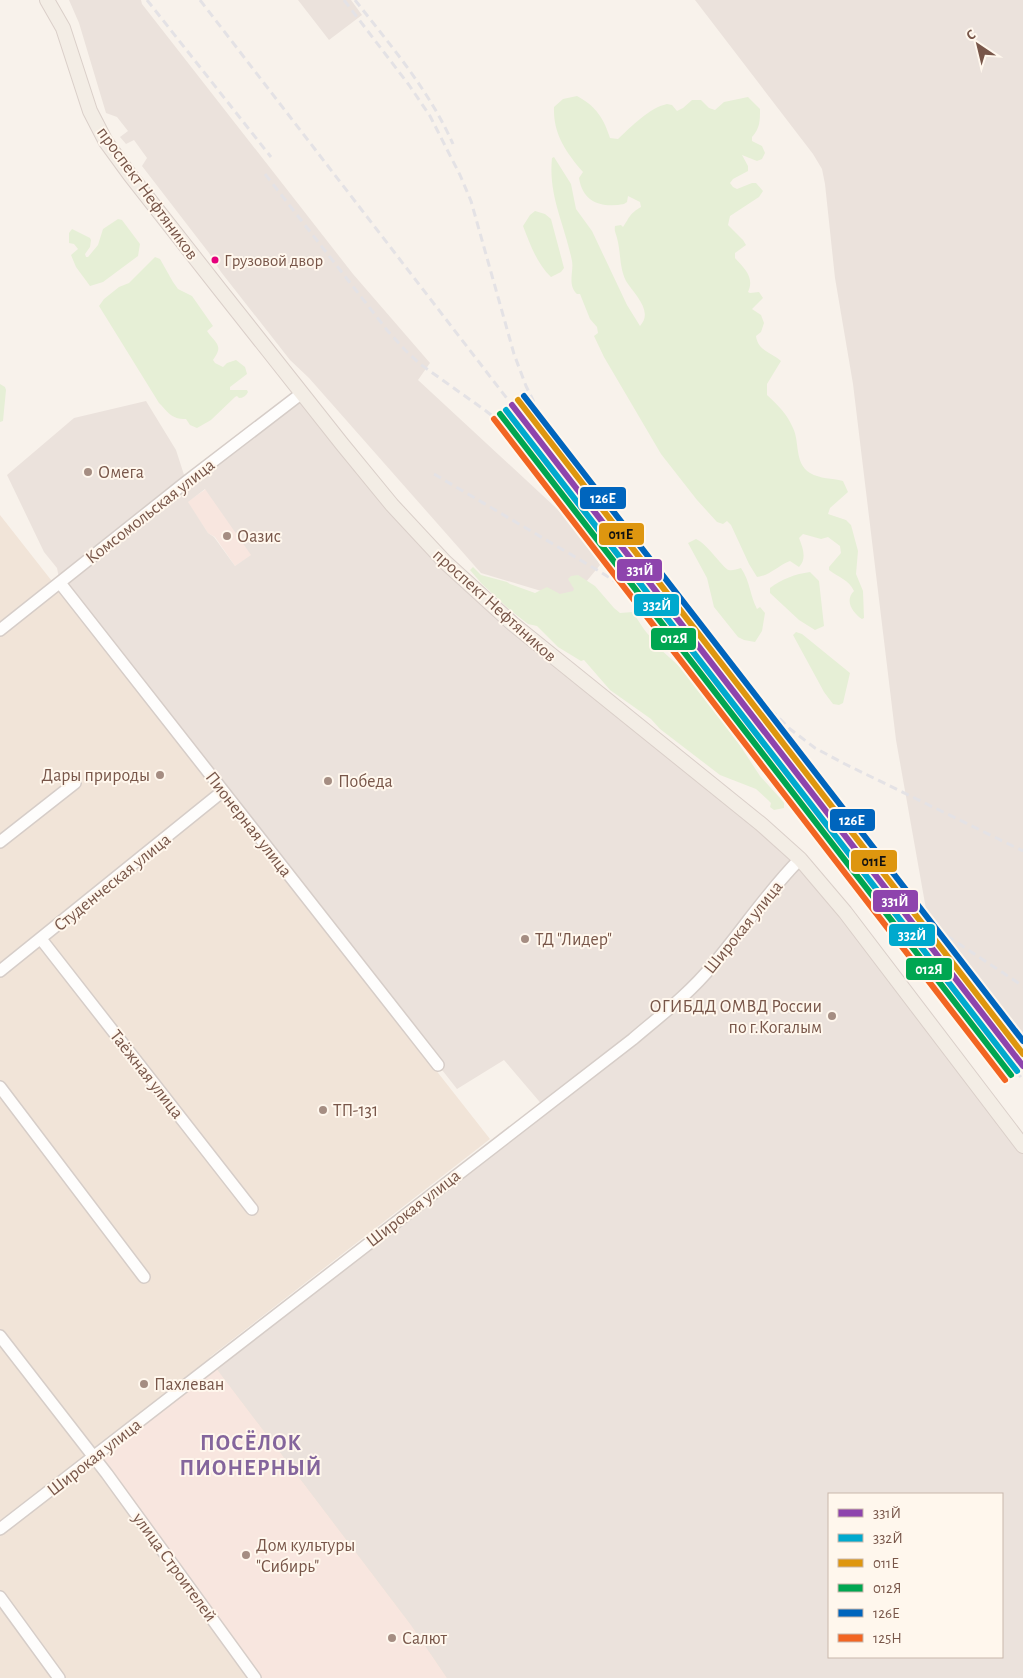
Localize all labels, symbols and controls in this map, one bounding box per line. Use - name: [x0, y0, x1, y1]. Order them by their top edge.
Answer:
- north arrow: [953, 20, 1003, 70]
- text: С: [964, 27, 979, 43]
- street label: проспект Нефтяников: [93, 124, 201, 263]
- place label: Грузовой двор: [224, 252, 323, 270]
- marker: Грузовой двор: [210, 255, 220, 265]
- street label: Комсомольская улица: [83, 456, 219, 568]
- place label: Омега: [98, 464, 144, 482]
- marker: Омега: [82, 466, 94, 478]
- line badge: 126Е: [579, 486, 627, 510]
- text: 126Е: [590, 492, 616, 506]
- line badge: 011Е: [598, 522, 645, 546]
- place label: Оазис: [237, 528, 281, 546]
- text: 011Е: [608, 528, 634, 542]
- marker: Оазис: [221, 530, 233, 542]
- street label: проспект Нефтяников: [429, 546, 560, 666]
- line badge: 331Й: [616, 558, 663, 582]
- text: 331Й: [626, 562, 654, 578]
- line badge: 332Й: [633, 593, 680, 617]
- text: 332Й: [643, 597, 671, 613]
- line badge: 012Я: [650, 627, 697, 651]
- text: 012Я: [660, 632, 688, 646]
- place label: Дары природы: [41, 767, 150, 785]
- street label: Пионерная улица: [202, 768, 295, 881]
- marker: Дары природы: [154, 769, 166, 781]
- place label: Победа: [338, 772, 393, 791]
- marker: Победа: [322, 775, 334, 787]
- line badge: 126Е: [829, 808, 876, 832]
- text: 126Е: [839, 814, 865, 828]
- street label: Студенческая улица: [51, 830, 174, 935]
- line badge: 011Е: [850, 849, 898, 873]
- text: 011Е: [861, 855, 887, 869]
- street label: Широкая улица: [701, 878, 787, 978]
- line badge: 331Й: [872, 889, 919, 913]
- text: 331Й: [881, 893, 909, 909]
- line badge: 332Й: [888, 923, 936, 947]
- text: 332Й: [898, 927, 926, 943]
- place label: ТД "Лидер": [535, 931, 612, 949]
- marker: ТД "Лидер": [519, 933, 531, 945]
- line badge: 012Я: [905, 957, 953, 981]
- text: 012Я: [915, 963, 943, 977]
- place label: ОГИБДД ОМВД России по г.Когалым: [650, 998, 822, 1037]
- marker: ОГИБДД ОМВД России по г.Когалым: [826, 1010, 838, 1022]
- street label: Таёжная улица: [106, 1027, 186, 1122]
- place label: ТП-131: [333, 1102, 378, 1120]
- marker: ТП-131: [317, 1104, 329, 1116]
- street label: Широкая улица: [363, 1167, 464, 1251]
- place label: Пахлеван: [154, 1376, 224, 1394]
- marker: Пахлеван: [138, 1378, 150, 1390]
- street label: Широкая улица: [44, 1416, 145, 1500]
- district label: ПОСЁЛОК ПИОНЕРНЫЙ: [180, 1430, 322, 1479]
- legend: [828, 1493, 1003, 1658]
- text: 331Й: [873, 1506, 901, 1521]
- street label: улица Строителей: [128, 1509, 220, 1625]
- text: 332Й: [873, 1531, 903, 1546]
- place label: Дом культуры "Сибирь": [256, 1537, 355, 1576]
- marker: Дом культуры "Сибирь": [240, 1549, 252, 1561]
- text: 011Е: [873, 1556, 899, 1571]
- text: 012Я: [873, 1581, 902, 1596]
- text: 126Е: [873, 1606, 900, 1621]
- place label: Салют: [402, 1630, 448, 1648]
- text: 125Н: [873, 1631, 902, 1646]
- marker: Салют: [386, 1632, 398, 1644]

